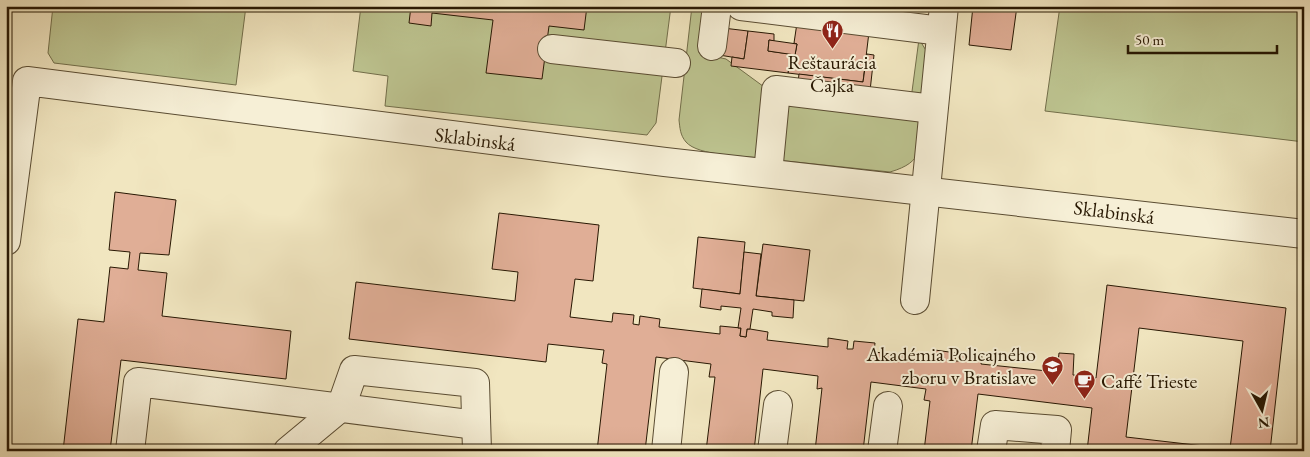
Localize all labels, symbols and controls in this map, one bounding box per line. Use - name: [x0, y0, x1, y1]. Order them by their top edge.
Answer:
- restaurant icon: Reštaurácia Čajka: [820, 18, 844, 49]
- scale bar: [1128, 22, 1276, 54]
- text: 50 m: [1135, 30, 1164, 49]
- place label: Reštaurácia Čajka: [788, 49, 877, 98]
- street label: Sklabinská: [433, 121, 517, 157]
- street label: Sklabinská: [1072, 194, 1156, 230]
- place label: Akadémia Policajného zboru v Bratislave: [865, 341, 1036, 390]
- school or university icon: Akadémia Policajného zboru v Bratislave: [1040, 354, 1064, 385]
- place label: Caffé Trieste: [1101, 368, 1197, 394]
- cafe icon: Caffé Trieste: [1073, 369, 1097, 400]
- north arrow: [1238, 384, 1288, 434]
- text: N: [1256, 413, 1271, 433]

